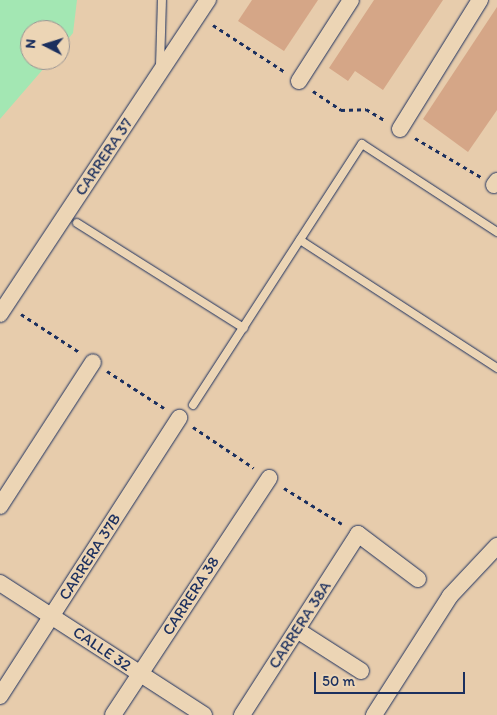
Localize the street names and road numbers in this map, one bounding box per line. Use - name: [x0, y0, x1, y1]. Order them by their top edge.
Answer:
- street label: CARRERA 37: [71, 115, 137, 199]
- street label: CARRERA 37B: [55, 510, 125, 604]
- street label: CARRERA 38: [158, 553, 224, 639]
- street label: CARRERA 38A: [265, 578, 335, 672]
- street label: CALLE 32: [69, 622, 135, 676]

